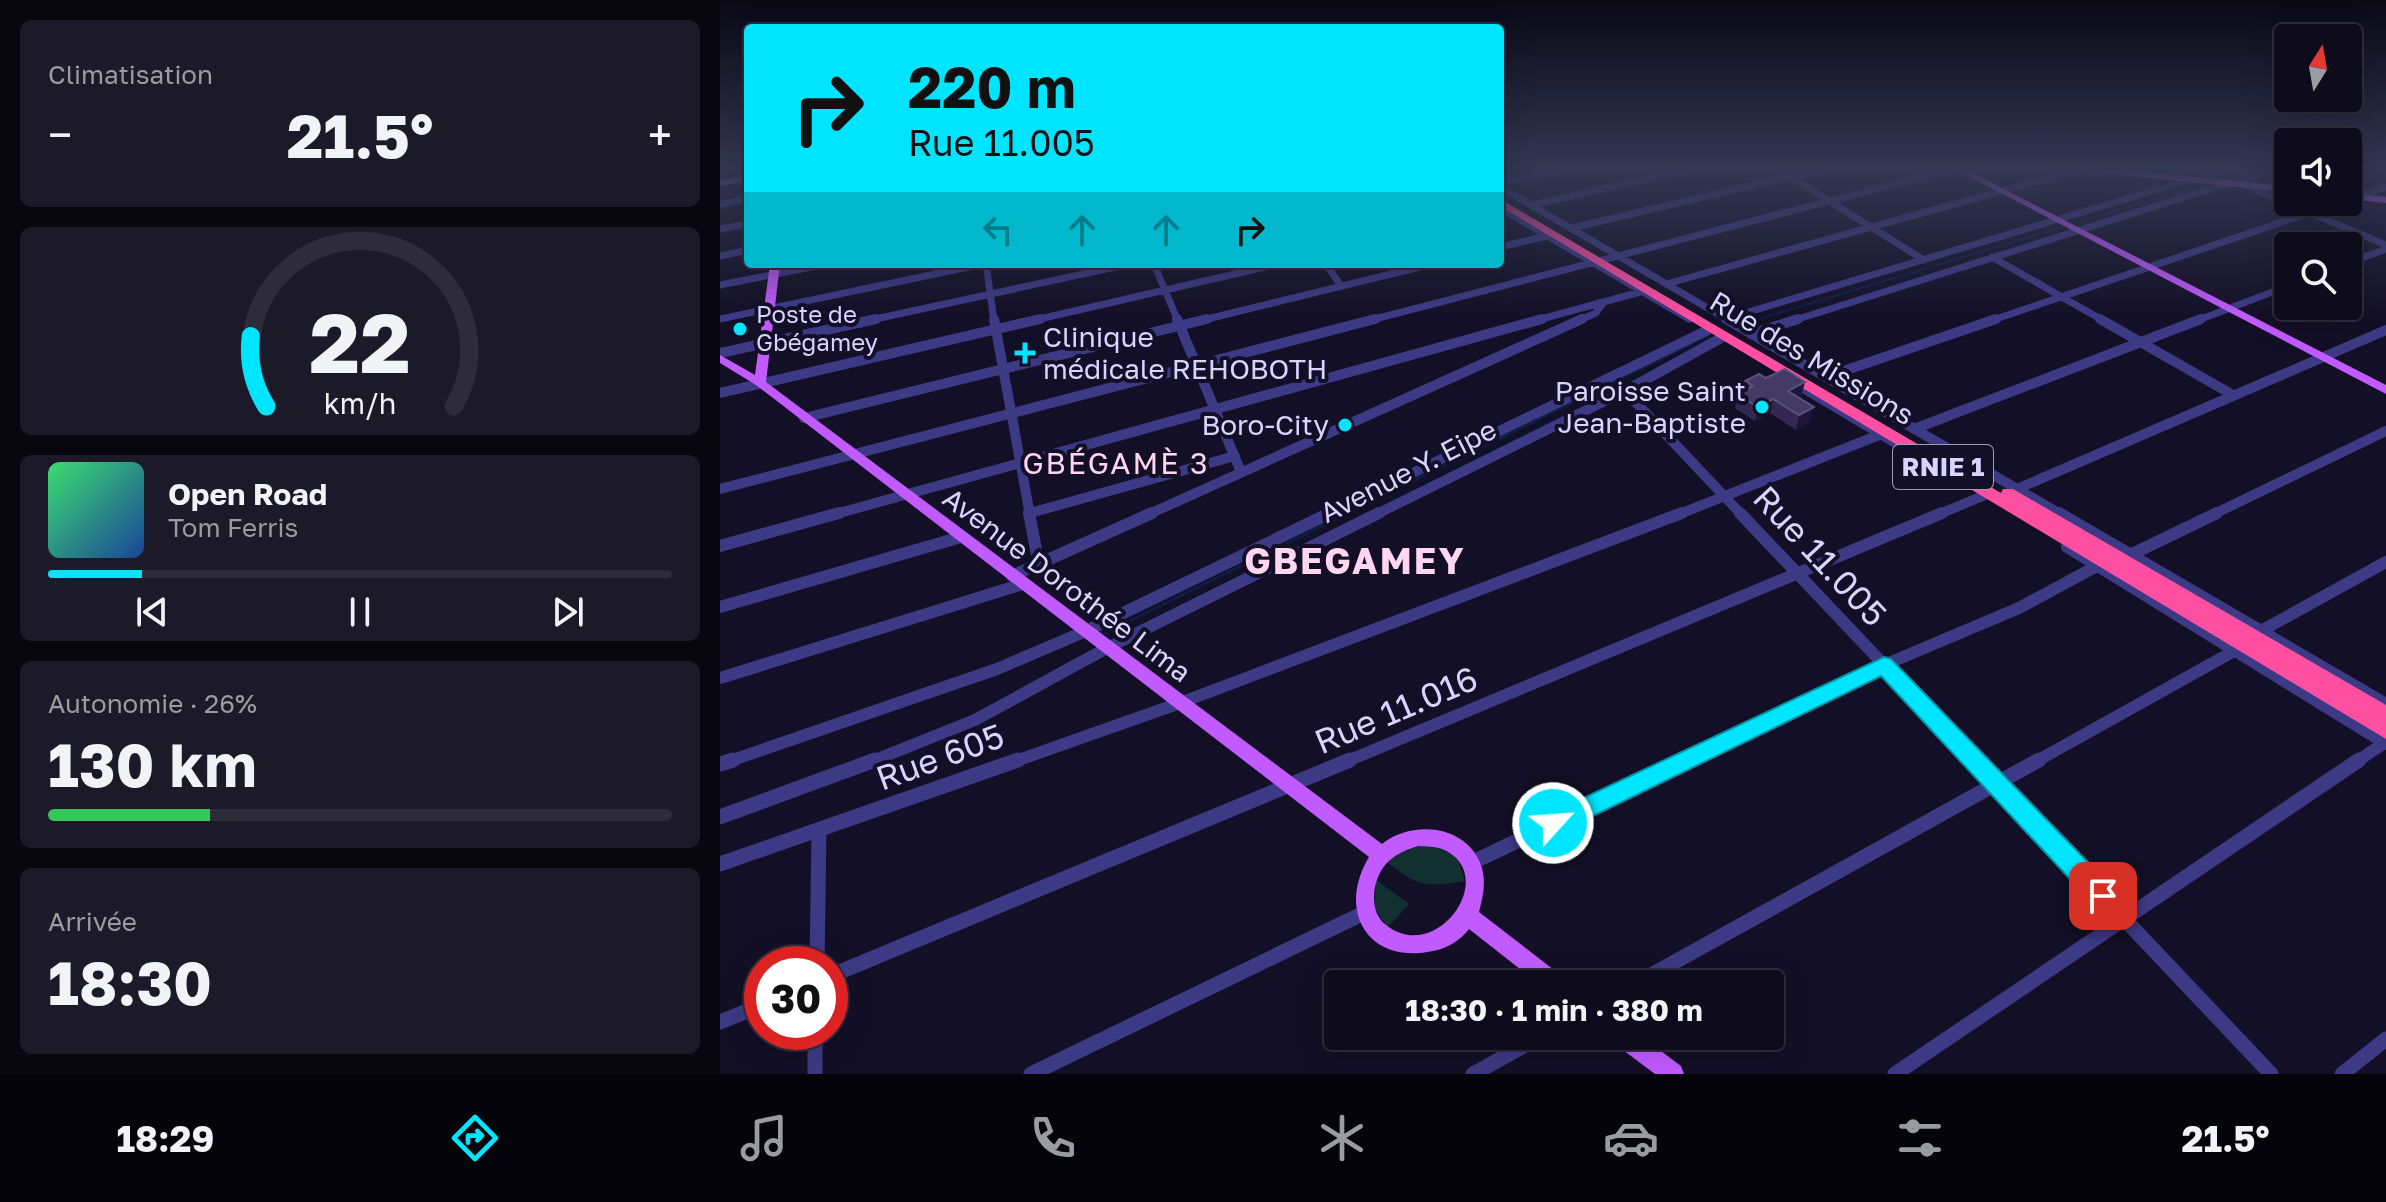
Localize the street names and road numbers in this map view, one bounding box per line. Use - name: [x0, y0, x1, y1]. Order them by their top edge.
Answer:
- street label: Rue des Missions: [1705, 284, 1920, 431]
- street label: Avenue Y. Eipe: [1314, 412, 1501, 529]
- road number: RNIE 1: [1893, 445, 1993, 489]
- street label: Rue 11.005: [1746, 477, 1895, 633]
- street label: Avenue Dorothée Lima: [937, 481, 1198, 689]
- street label: Rue 11.016: [1308, 657, 1483, 761]
- street label: Rue 605: [871, 715, 1009, 798]

